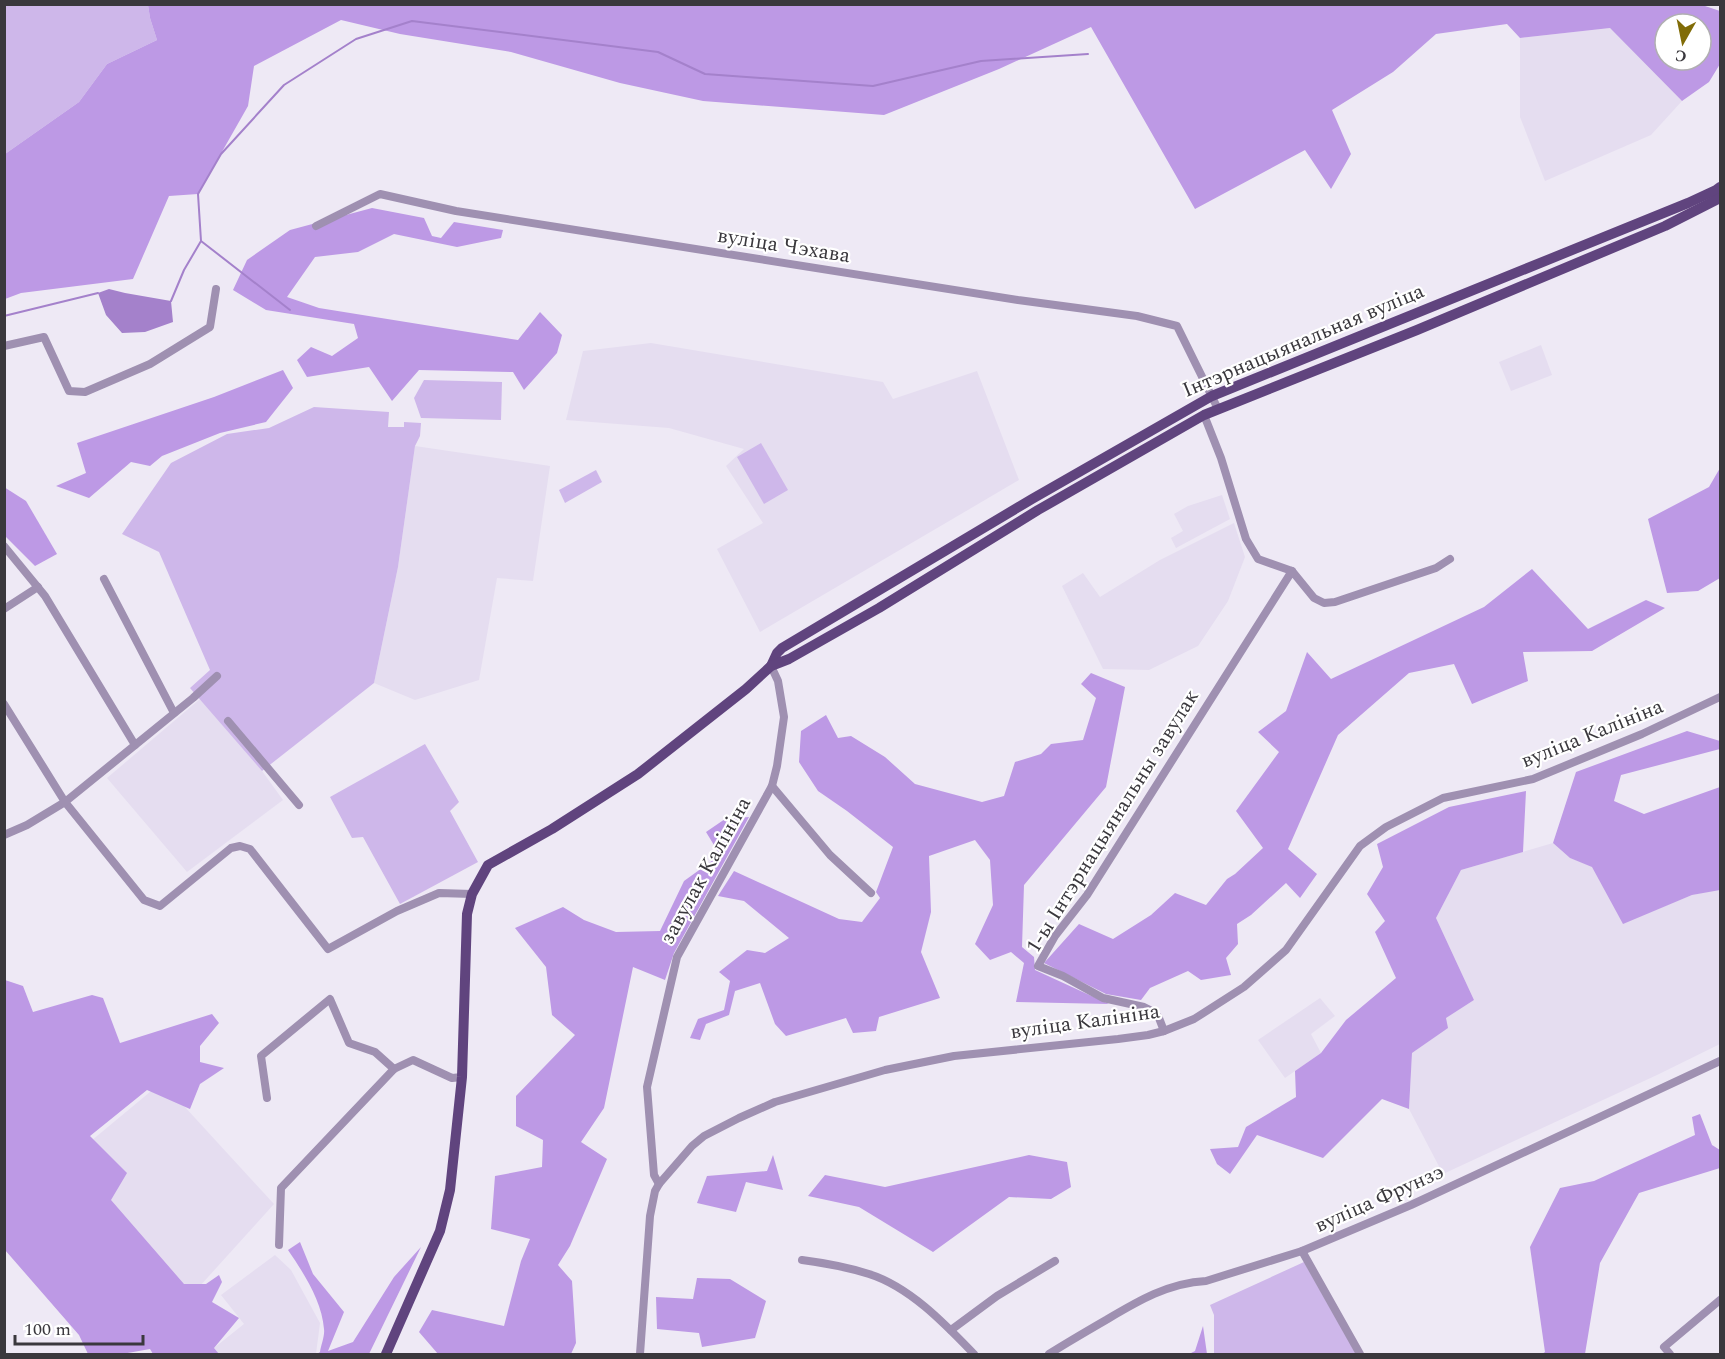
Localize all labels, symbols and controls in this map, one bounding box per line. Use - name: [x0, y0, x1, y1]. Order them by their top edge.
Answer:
- north arrow: [1653, 12, 1713, 72]
- text: С: [1673, 43, 1688, 69]
- street label: вуліца Чэхава: [715, 220, 853, 272]
- street label: Інтэрнацыянальная вуліца: [1177, 275, 1430, 406]
- street label: 1-ы Інтэрнацыянальны завулак: [1018, 683, 1208, 960]
- street label: вуліца Калініна: [1516, 691, 1669, 777]
- street label: завулак Калініна: [652, 790, 760, 950]
- street label: вуліца Калініна: [1008, 996, 1163, 1048]
- street label: вуліца Фрунзэ: [1310, 1156, 1449, 1242]
- scale bar: [15, 1308, 142, 1346]
- text: 100 m: [24, 1316, 71, 1343]

